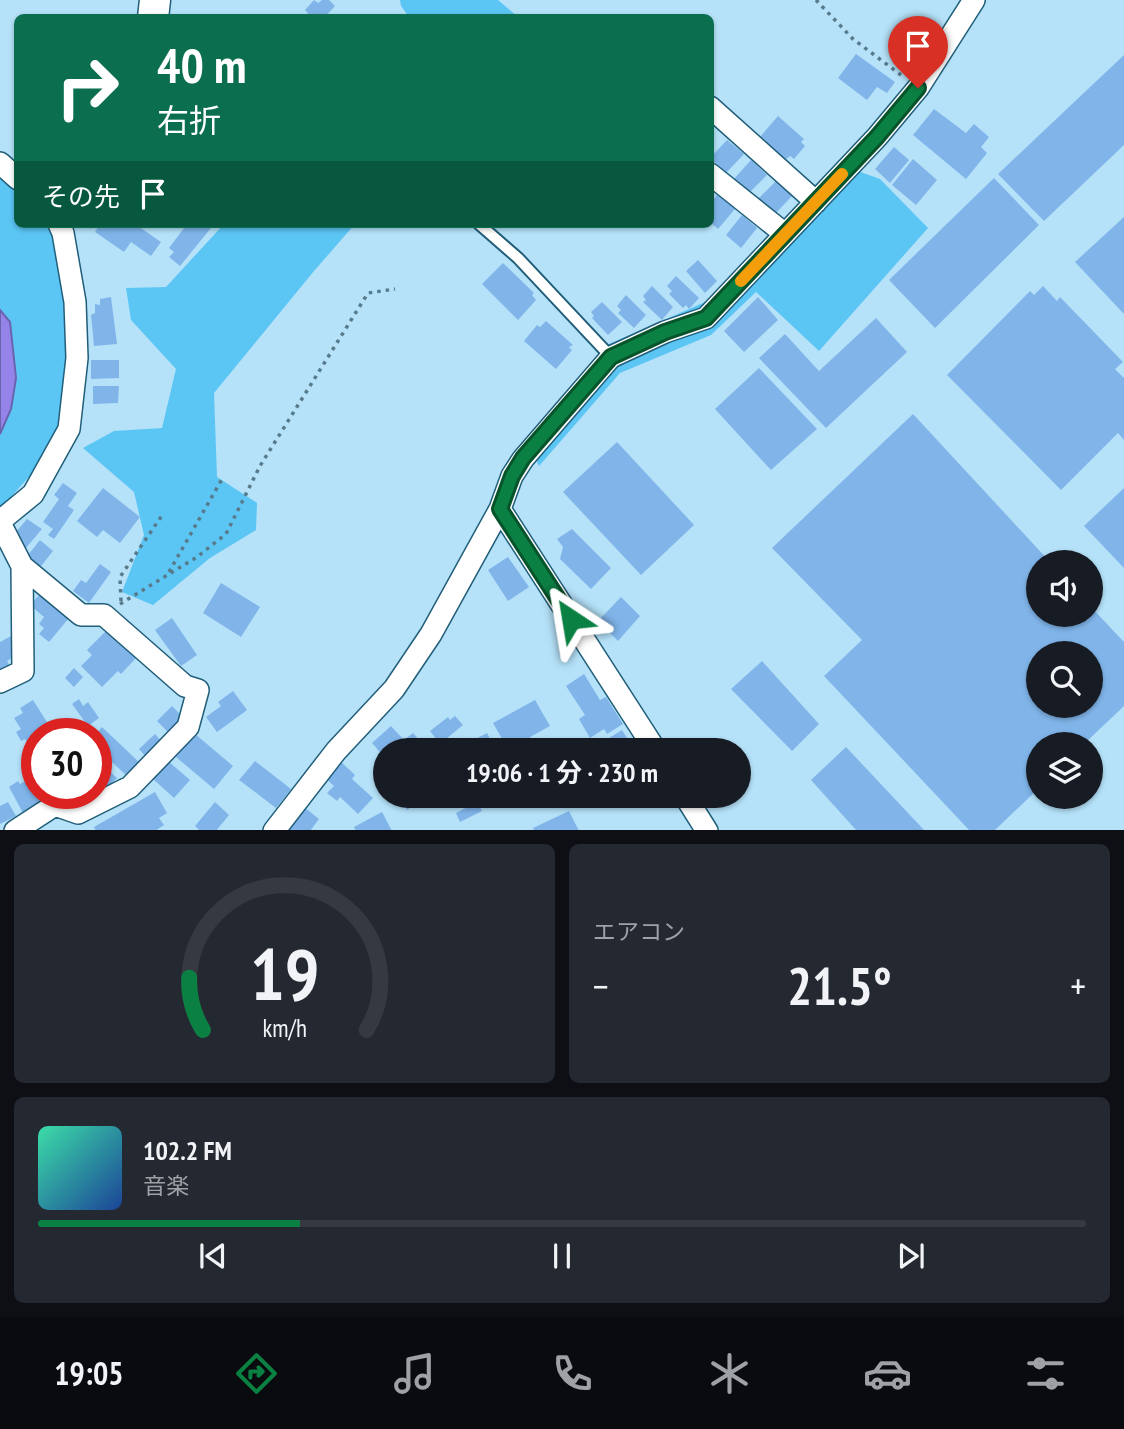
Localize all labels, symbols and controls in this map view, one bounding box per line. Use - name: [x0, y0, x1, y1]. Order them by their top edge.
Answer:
- pin: [888, 16, 948, 88]
- icon: arrive: [899, 27, 937, 65]
- text: 40 m: [157, 33, 246, 97]
- icon: right: [42, 42, 133, 133]
- text: 右折: [157, 99, 221, 141]
- icon: arrive: [134, 175, 172, 213]
- text: その先: [42, 180, 120, 213]
- map controls: [1026, 550, 1103, 809]
- button: sound: [1026, 550, 1103, 627]
- position arrow: [534, 582, 608, 656]
- button: search: [1026, 641, 1103, 718]
- speed limit sign: 30: [21, 718, 112, 809]
- button: layers: [1026, 732, 1103, 809]
- text: 19:06 · 1 分 · 230 m: [466, 756, 658, 789]
- text: エアコン: [593, 917, 685, 946]
- text: 19: [250, 926, 319, 1020]
- text: 21.5°: [787, 952, 892, 1019]
- text: −: [593, 961, 609, 1010]
- text: +: [1070, 961, 1086, 1010]
- text: km/h: [262, 1011, 307, 1043]
- text: 102.2 FM: [143, 1134, 232, 1167]
- text: 音楽: [143, 1171, 189, 1200]
- icon: previous: [194, 1237, 232, 1275]
- icon: pause: [543, 1237, 581, 1275]
- icon: next: [892, 1237, 930, 1275]
- icon: directions: [232, 1349, 281, 1398]
- icon: music: [390, 1349, 439, 1398]
- icon: phone: [548, 1349, 597, 1398]
- icon: climate: [705, 1349, 754, 1398]
- icon: car: [863, 1349, 912, 1398]
- icon: filters: [1021, 1349, 1070, 1398]
- text: 19:05: [54, 1352, 124, 1394]

